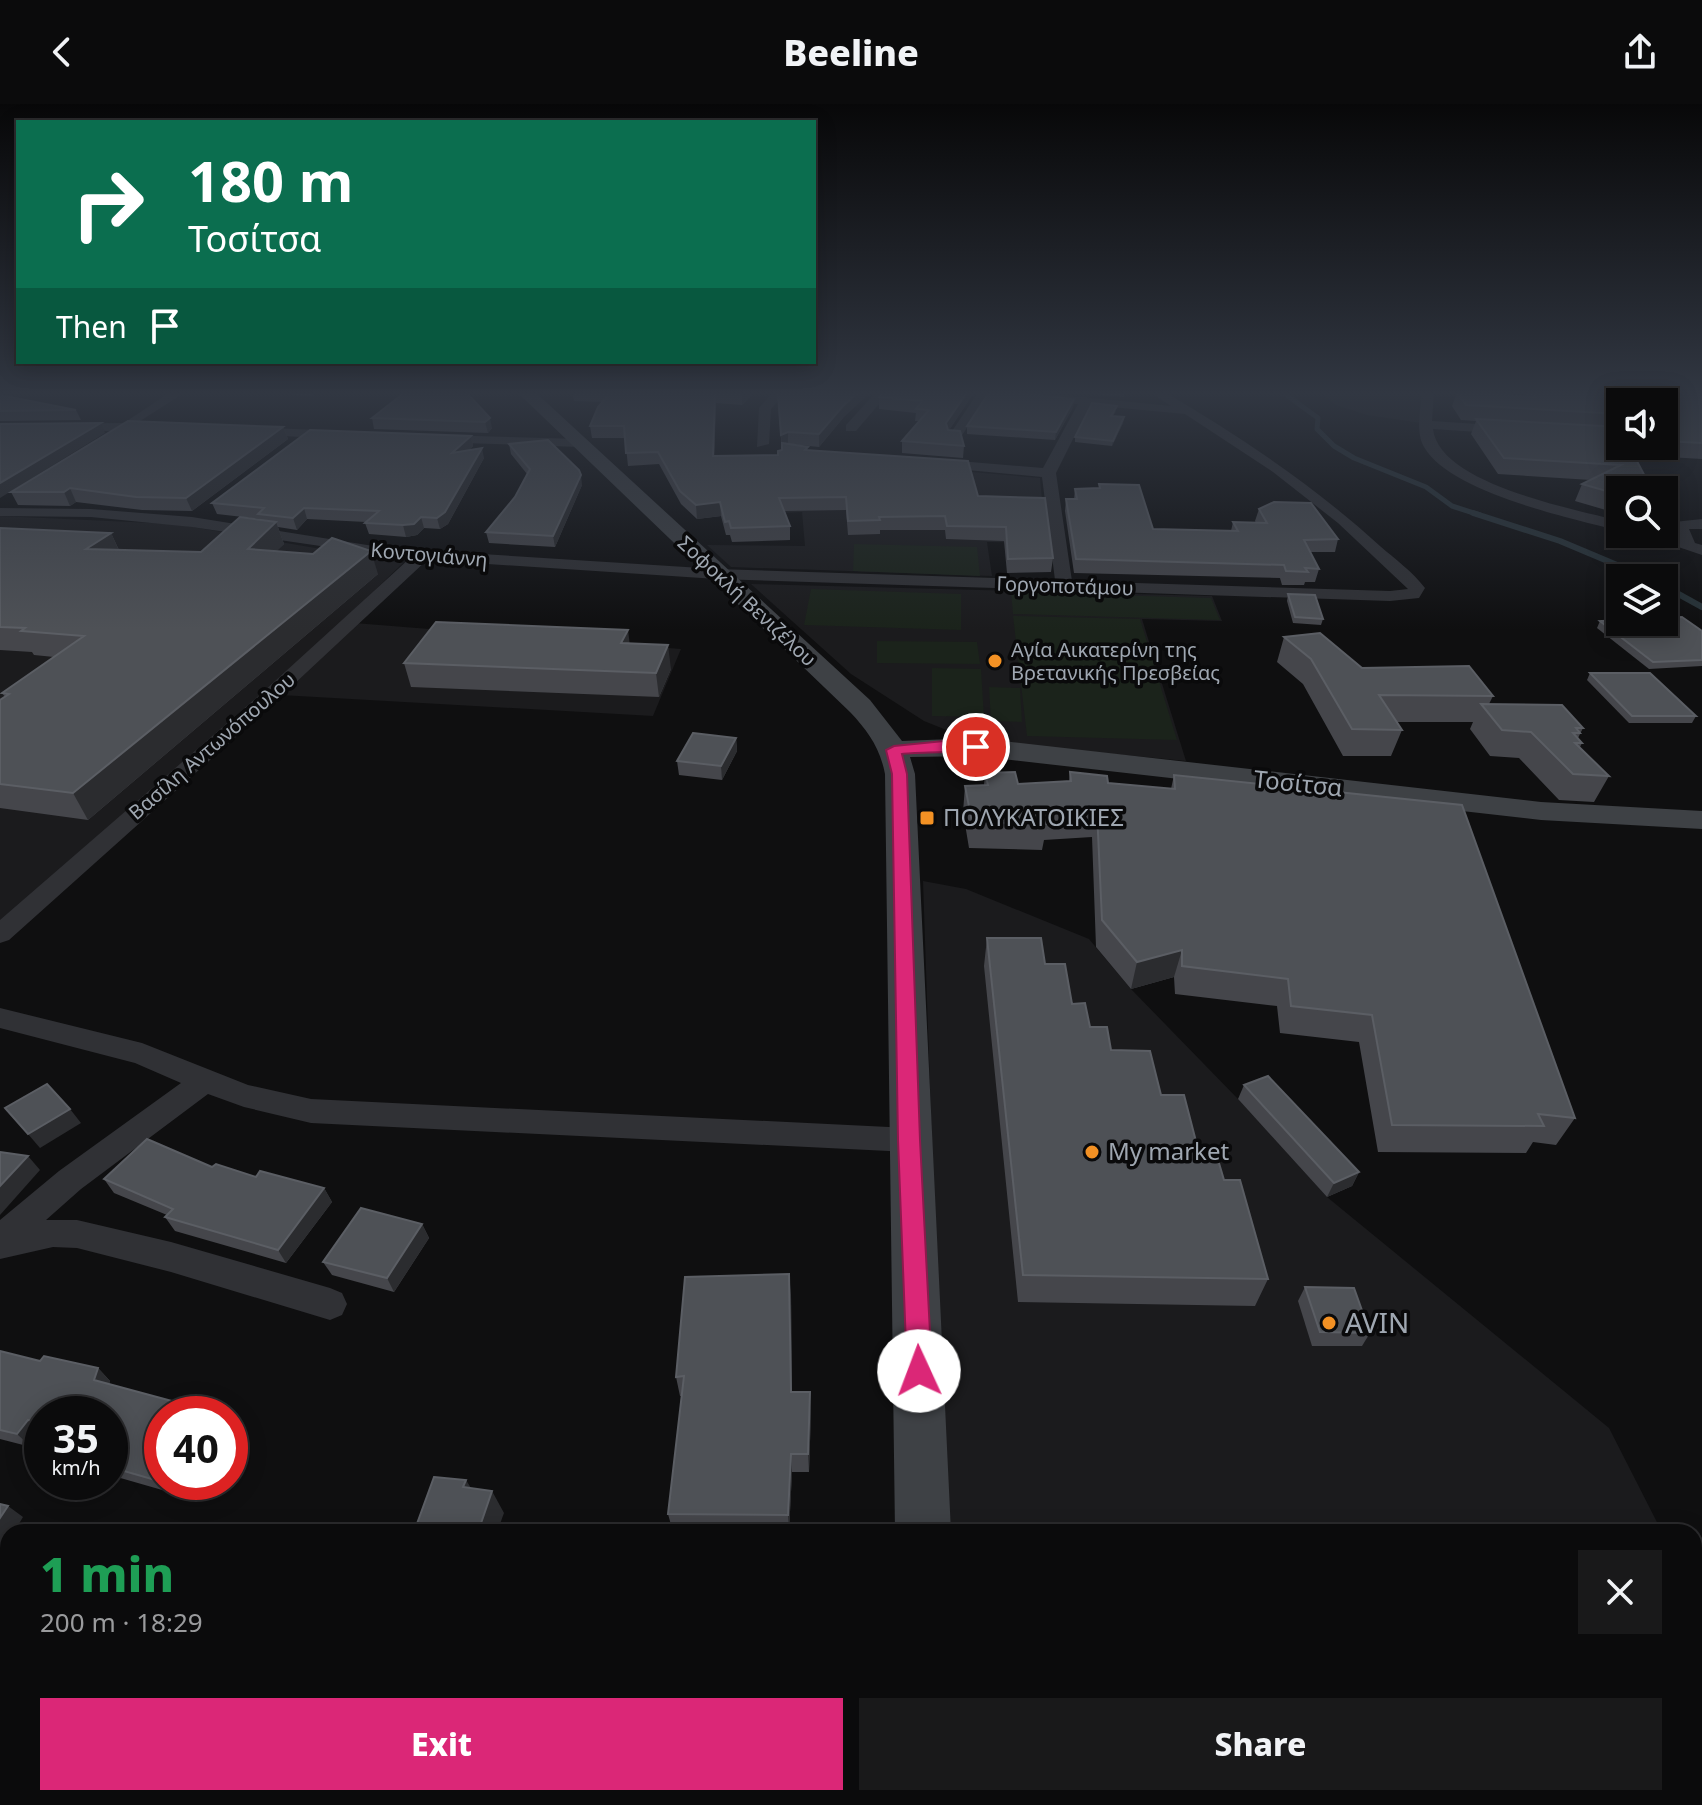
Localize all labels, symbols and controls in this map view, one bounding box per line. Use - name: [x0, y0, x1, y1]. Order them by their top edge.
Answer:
- text: Beeline: [783, 28, 919, 77]
- icon: back: [40, 30, 84, 74]
- icon: share: [1618, 30, 1662, 74]
- text: 180 m: [188, 142, 353, 218]
- icon: right: [56, 152, 160, 256]
- text: Τοσίτσα: [188, 214, 321, 263]
- icon: arrive: [143, 304, 187, 348]
- text: Then: [56, 306, 127, 347]
- map controls: [1606, 388, 1678, 636]
- button: sound: [1606, 388, 1678, 460]
- button: search: [1606, 476, 1678, 548]
- street label: Σοφοκλή Βενιζέλου: [672, 529, 822, 672]
- street label: Κοντογιάννη: [369, 536, 489, 573]
- button: layers: [1606, 564, 1678, 636]
- street label: Γοργοποτάμου: [996, 570, 1134, 601]
- place label: Αγία Αικατερίνη της Βρετανικής Πρεσβείας: [1011, 636, 1220, 686]
- marker: Αγία Αικατερίνη της Βρετανικής Πρεσβείας: [986, 652, 1004, 670]
- street label: Βασίλη Αντωνόπουλου: [123, 666, 301, 826]
- pin: [942, 713, 1010, 781]
- icon: arrive: [954, 725, 998, 769]
- street label: Τοσίτσα: [1252, 761, 1344, 804]
- place label: ΠΟΛΥΚΑΤΟΙΚΙΕΣ: [943, 800, 1124, 833]
- marker: ΠΟΛΥΚΑΤΟΙΚΙΕΣ: [918, 809, 936, 827]
- place label: My market: [1108, 1134, 1229, 1167]
- marker: My market: [1083, 1143, 1101, 1161]
- place label: AVIN: [1345, 1303, 1409, 1341]
- marker: AVIN: [1320, 1314, 1338, 1332]
- position arrow: [877, 1329, 961, 1413]
- speed limit sign: 40: [144, 1396, 248, 1500]
- text: 35: [53, 1410, 99, 1465]
- text: km/h: [51, 1454, 101, 1481]
- text: 1 min: [40, 1541, 174, 1606]
- button: close: [1578, 1550, 1662, 1634]
- text: 200 m · 18:29: [40, 1604, 203, 1640]
- button: Exit: [40, 1698, 843, 1790]
- button: Share: [859, 1698, 1662, 1790]

